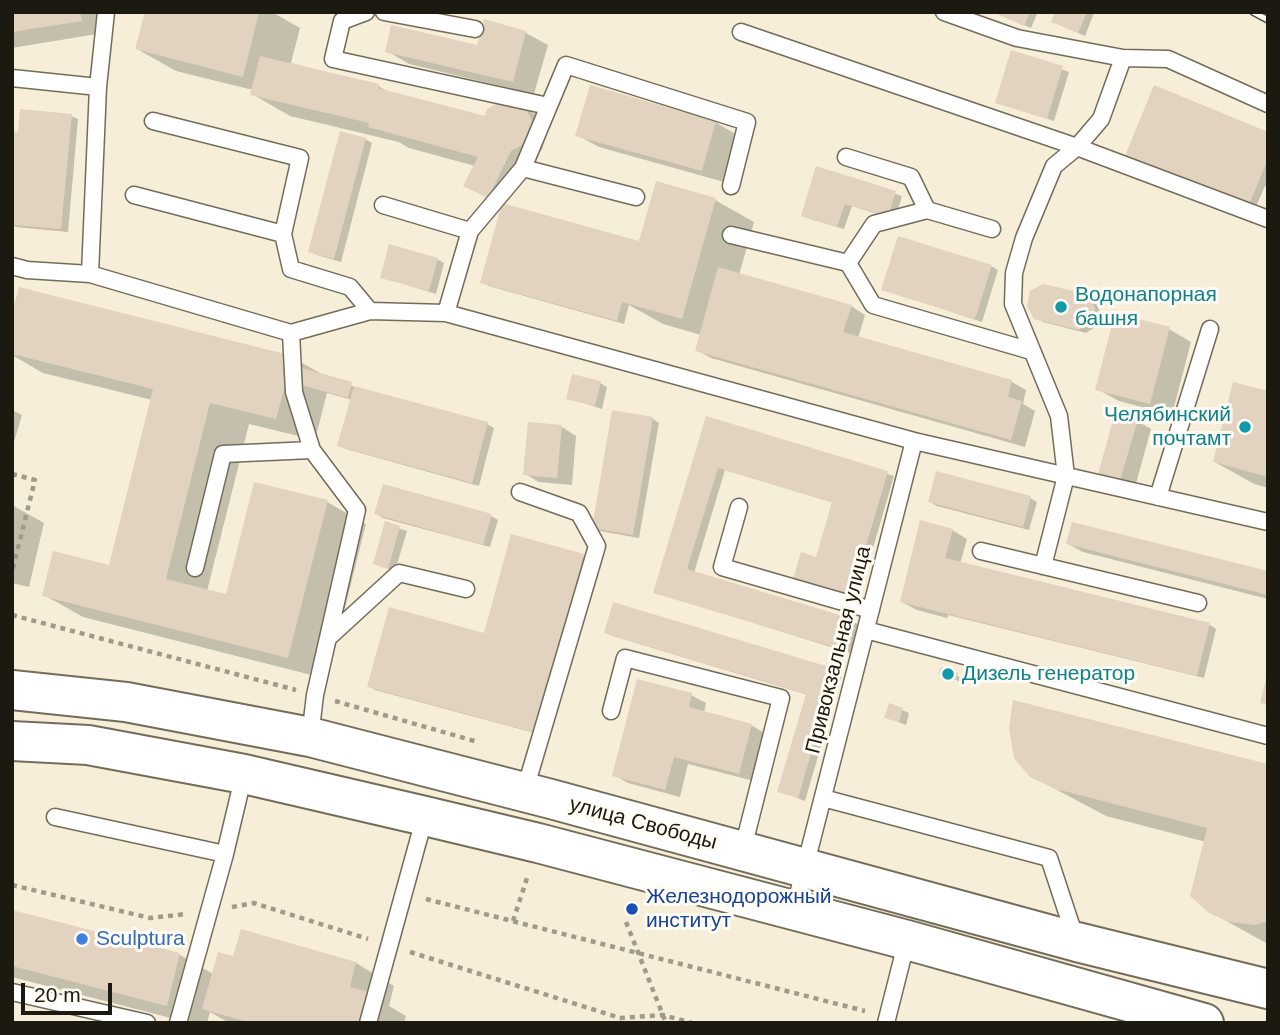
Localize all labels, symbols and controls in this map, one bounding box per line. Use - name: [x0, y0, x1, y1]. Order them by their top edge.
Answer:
- place label: Водонапорная башня: [1075, 282, 1217, 332]
- marker: Водонапорная башня: [1053, 299, 1069, 315]
- place label: Челябинский почтамт: [1104, 402, 1231, 452]
- marker: Челябинский почтамт: [1237, 419, 1253, 435]
- street label: Привокзальная улица: [801, 543, 877, 757]
- place label: Дизель генератор: [962, 661, 1135, 687]
- marker: Дизель генератор: [940, 666, 956, 682]
- street label: улица Свободы: [566, 792, 720, 856]
- place label: Железнодорожный институт: [646, 884, 832, 934]
- marker: Железнодорожный институт: [624, 901, 640, 917]
- place label: Sculptura: [96, 926, 185, 952]
- marker: Sculptura: [74, 931, 90, 947]
- scale bar: [24, 968, 116, 1012]
- text: 20 m: [34, 983, 81, 1006]

